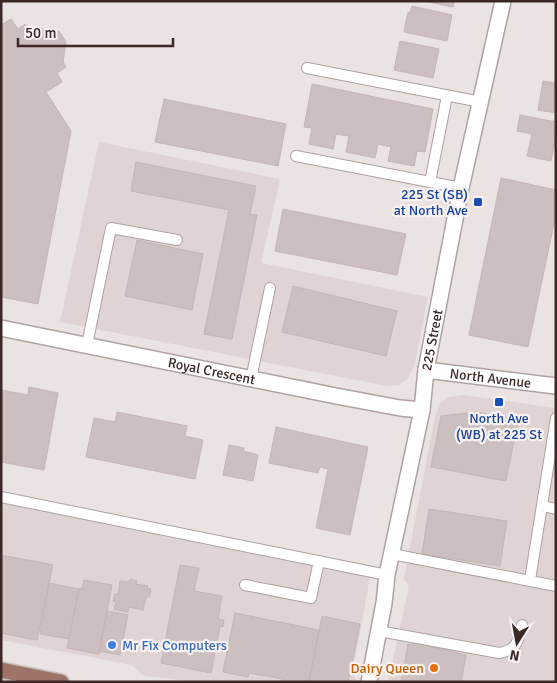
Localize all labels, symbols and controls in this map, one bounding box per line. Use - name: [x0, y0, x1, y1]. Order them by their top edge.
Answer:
- scale bar: [18, 15, 172, 47]
- text: 50 m: [25, 24, 56, 42]
- place label: 225 St (SB) at North Ave: [394, 186, 468, 219]
- marker: 225 St (SB) at North Ave: [472, 196, 484, 208]
- street label: 225 Street: [418, 308, 447, 372]
- street label: Royal Crescent: [166, 354, 257, 388]
- street label: North Avenue: [449, 365, 532, 392]
- marker: North Ave (WB) at 225 St: [493, 396, 505, 408]
- place label: North Ave (WB) at 225 St: [456, 410, 542, 443]
- north arrow: [492, 618, 542, 668]
- place label: Mr Fix Computers: [122, 637, 227, 654]
- marker: Mr Fix Computers: [106, 639, 118, 651]
- text: N: [508, 646, 521, 665]
- place label: Dairy Queen: [351, 660, 424, 677]
- marker: Dairy Queen: [428, 662, 440, 674]

